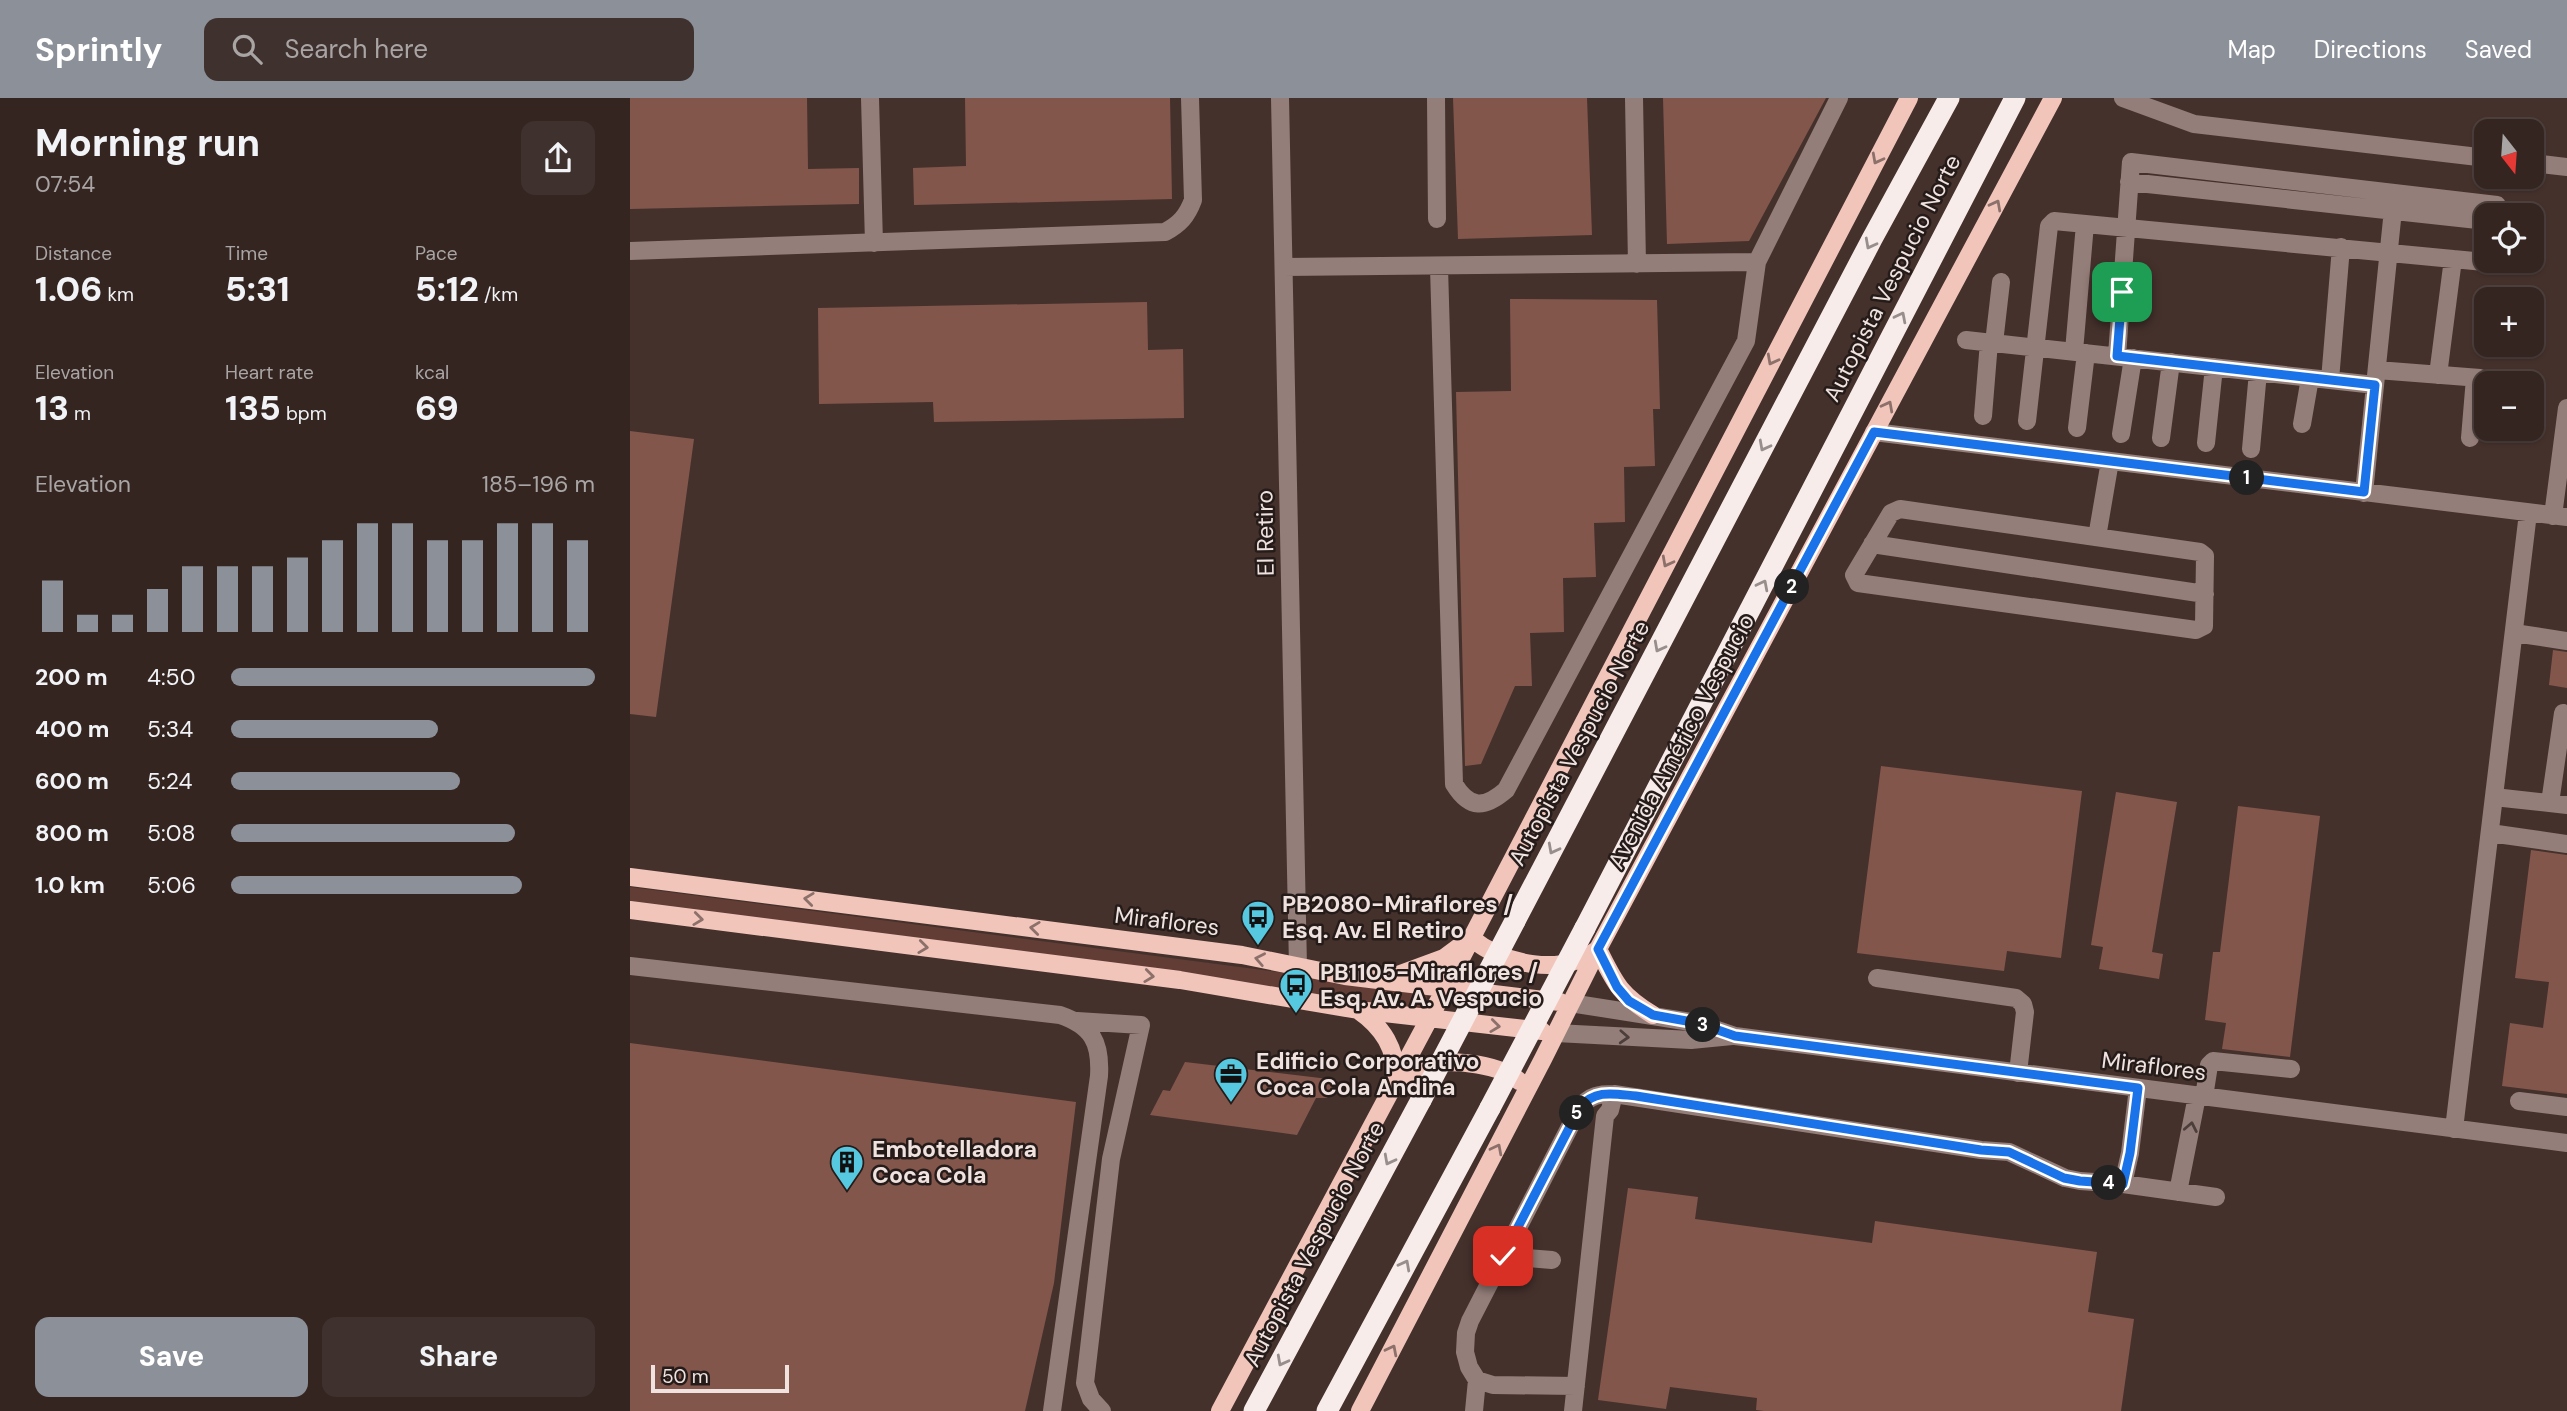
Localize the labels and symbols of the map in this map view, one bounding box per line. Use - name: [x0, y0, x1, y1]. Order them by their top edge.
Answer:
- north arrow: [2474, 119, 2544, 189]
- street label: Autopista Vespucio Norte: [1817, 149, 1967, 407]
- one-way arrow: [1872, 151, 1886, 164]
- one-way arrow: [1987, 200, 2001, 212]
- one-way arrow: [1865, 237, 1878, 249]
- pin: [2092, 262, 2152, 322]
- one-way arrow: [1893, 312, 1907, 325]
- one-way arrow: [1767, 353, 1781, 365]
- one-way arrow: [1880, 400, 1894, 413]
- one-way arrow: [1759, 438, 1773, 451]
- pin: 1: [2230, 460, 2264, 496]
- street label: El Retiro: [1249, 490, 1281, 576]
- one-way arrow: [1662, 555, 1675, 567]
- pin: 2: [1774, 570, 1810, 604]
- one-way arrow: [1754, 580, 1768, 592]
- street label: Avenida Américo Vespucio: [1601, 608, 1761, 874]
- street label: Autopista Vespucio Norte: [1502, 615, 1656, 871]
- one-way arrow: [1653, 640, 1667, 652]
- one-way arrow: [1548, 842, 1562, 854]
- place label: PB2080-Miraflores / Esq. Av. El Retiro: [1282, 889, 1513, 945]
- one-way arrow: [803, 892, 815, 907]
- bus stop icon: PB2080-Miraflores / Esq. Av. El Retiro: [1239, 898, 1277, 947]
- street label: Miraflores: [1113, 900, 1221, 942]
- one-way arrow: [692, 911, 704, 926]
- one-way arrow: [1029, 921, 1041, 936]
- one-way arrow: [918, 940, 929, 955]
- one-way arrow: [1254, 952, 1266, 967]
- place label: PB1105-Miraflores / Esq. Av. A. Vespucio: [1320, 957, 1542, 1013]
- bus stop icon: PB1105-Miraflores / Esq. Av. A. Vespucio: [1277, 966, 1315, 1015]
- one-way arrow: [1143, 968, 1155, 983]
- pin: 3: [1686, 1007, 1720, 1042]
- one-way arrow: [1490, 1018, 1501, 1033]
- one-way arrow: [1619, 1029, 1630, 1044]
- street label: Miraflores: [2100, 1045, 2208, 1087]
- place label: Edificio Corporativo Coca Cola Andina: [1256, 1046, 1480, 1102]
- office icon: Edificio Corporativo Coca Cola Andina: [1212, 1055, 1250, 1104]
- pin: 5: [1560, 1096, 1594, 1130]
- street label: Autopista Vespucio Norte: [1237, 1116, 1391, 1372]
- one-way arrow: [2182, 1121, 2197, 1133]
- place label: Embotelladora Coca Cola: [872, 1134, 1037, 1190]
- building icon: Embotelladora Coca Cola: [828, 1143, 866, 1192]
- one-way arrow: [1489, 1144, 1502, 1156]
- one-way arrow: [1384, 1153, 1397, 1165]
- pin: 4: [2092, 1166, 2126, 1200]
- pin: [1473, 1226, 1533, 1286]
- one-way arrow: [1397, 1259, 1411, 1272]
- one-way arrow: [1383, 1345, 1397, 1358]
- one-way arrow: [1276, 1353, 1290, 1366]
- scale bar: [651, 1362, 789, 1394]

